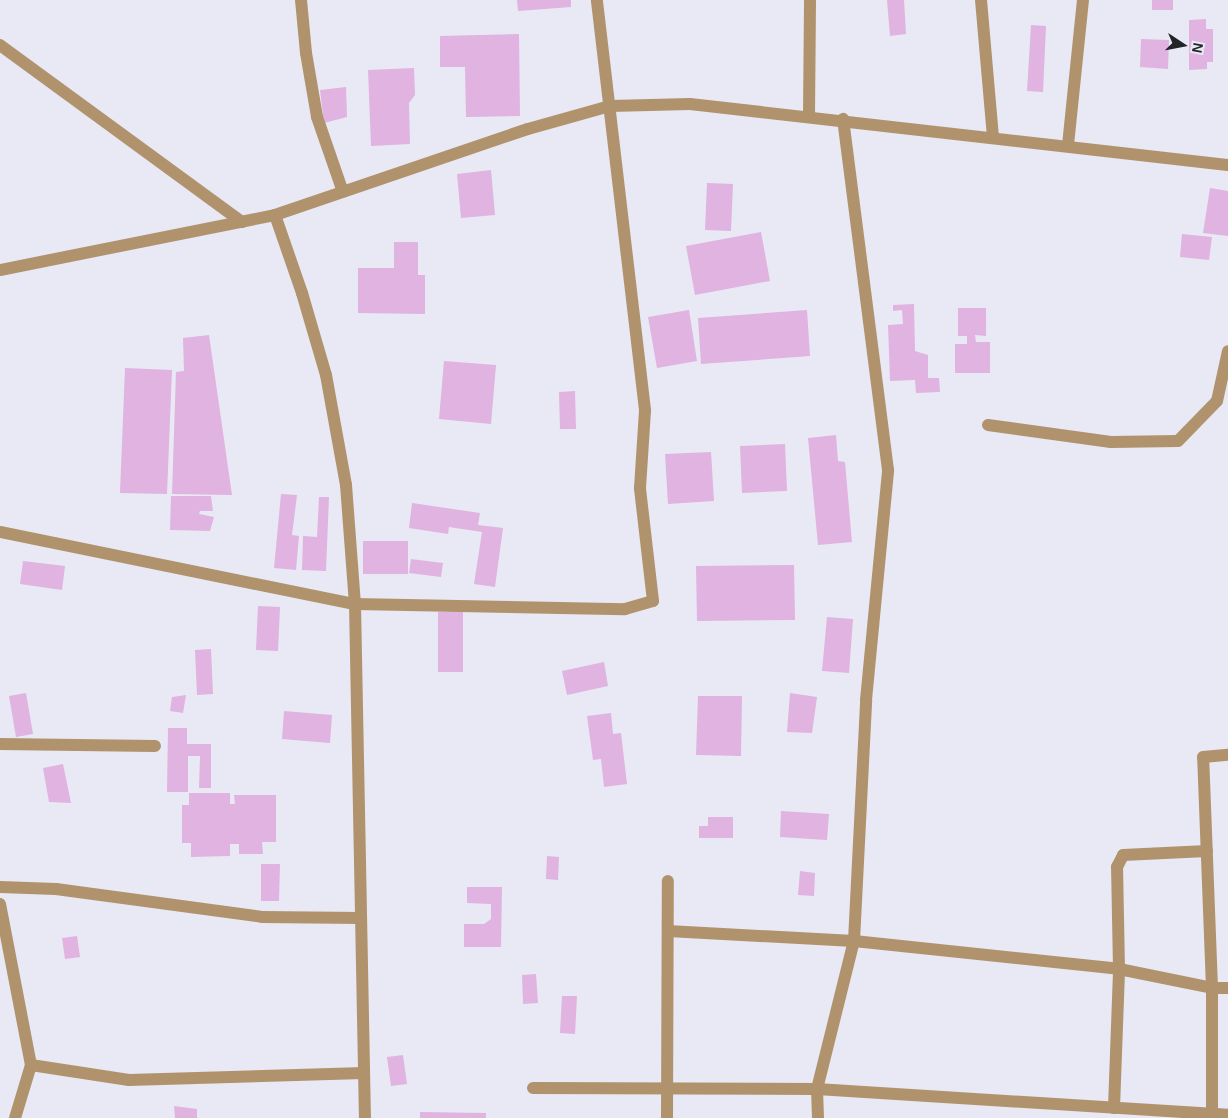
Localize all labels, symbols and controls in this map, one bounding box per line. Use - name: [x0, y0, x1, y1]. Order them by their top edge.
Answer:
- north arrow: [1158, 20, 1208, 70]
- text: N: [1189, 41, 1207, 54]

